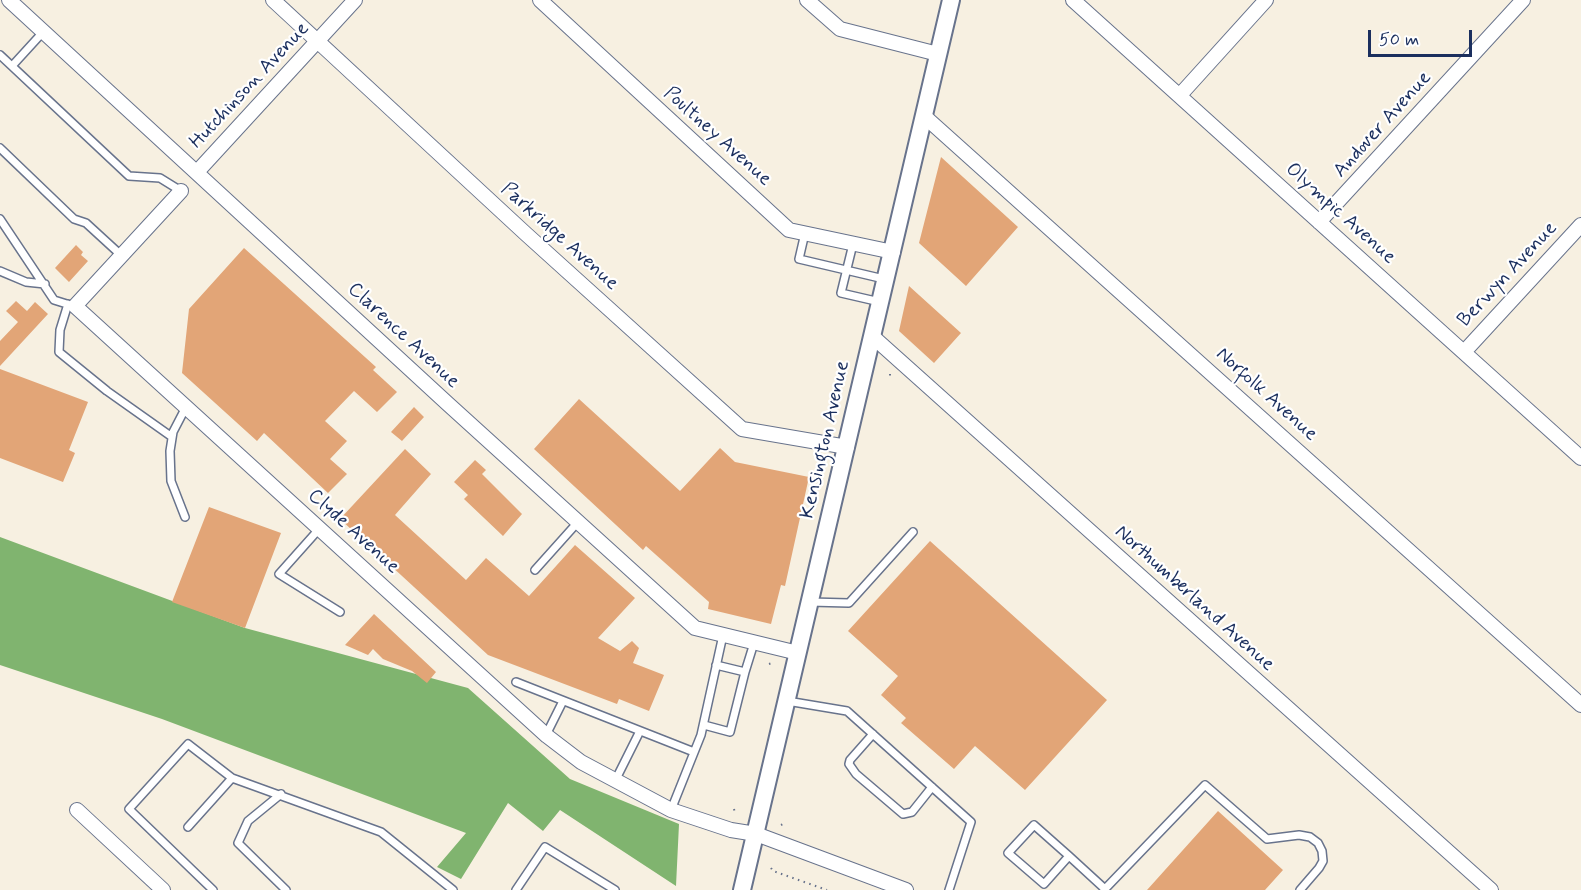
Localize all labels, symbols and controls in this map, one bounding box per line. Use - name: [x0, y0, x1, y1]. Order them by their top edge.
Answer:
- street label: Hutchinson Avenue: [185, 18, 315, 154]
- scale bar: [1371, 18, 1474, 56]
- text: 50 m: [1379, 28, 1419, 52]
- street label: Andover Avenue: [1329, 67, 1437, 183]
- street label: Poultney Avenue: [658, 82, 776, 192]
- street label: Olympic Avenue: [1280, 158, 1400, 270]
- street label: Parkridge Avenue: [495, 178, 623, 296]
- street label: Berwyn Avenue: [1453, 217, 1563, 333]
- street label: Clarence Avenue: [342, 278, 464, 394]
- street label: Norfolk Avenue: [1210, 343, 1322, 447]
- street label: Kensington Avenue: [796, 359, 856, 521]
- street label: Clyde Avenue: [302, 484, 404, 580]
- street label: Northumberland Avenue: [1109, 521, 1279, 677]

